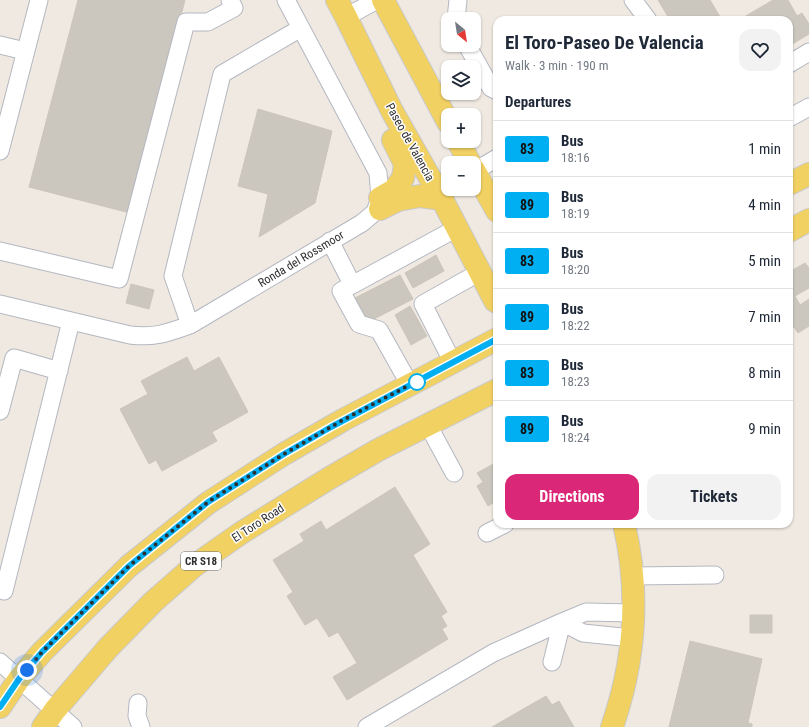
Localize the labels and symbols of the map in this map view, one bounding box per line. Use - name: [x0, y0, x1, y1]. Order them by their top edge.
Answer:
- north arrow: [441, 12, 481, 52]
- street label: Paseo de Valencia: [383, 101, 437, 184]
- street label: Ronda del Rossmoor: [255, 228, 347, 290]
- unlabelled marker: [408, 373, 426, 391]
- street label: El Toro Road: [229, 501, 287, 545]
- road number: CR S18: [181, 552, 221, 570]
- your location: [17, 660, 37, 680]

